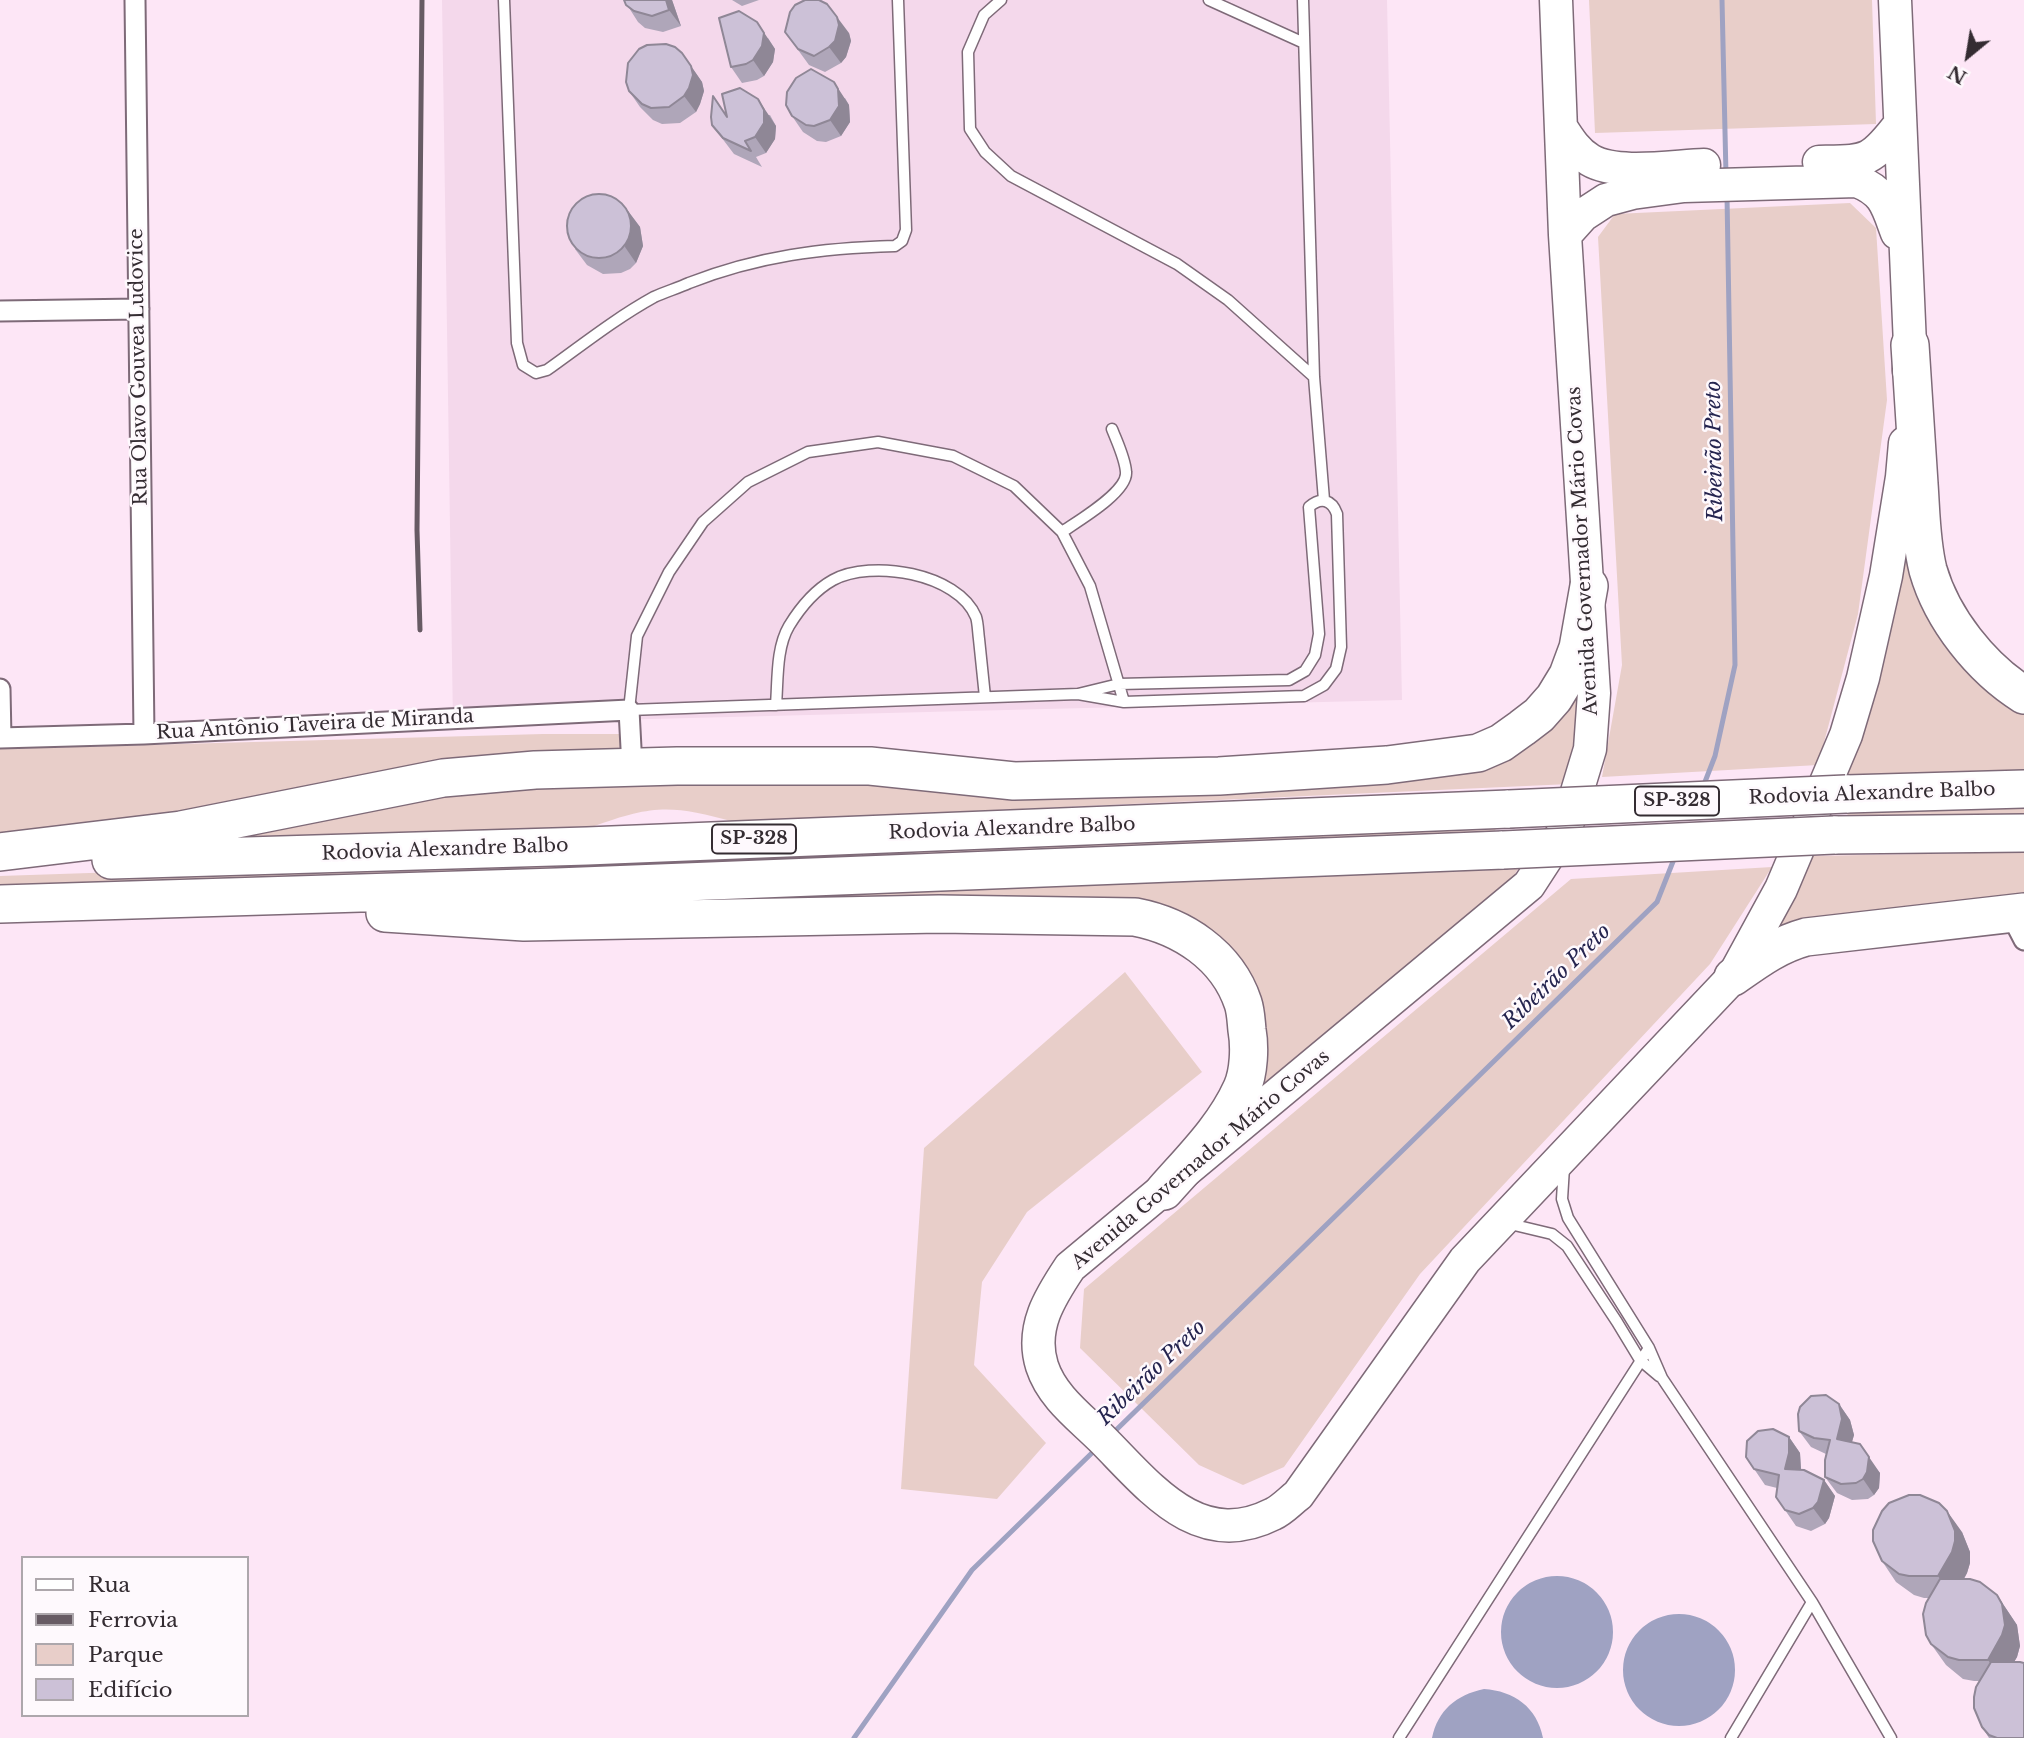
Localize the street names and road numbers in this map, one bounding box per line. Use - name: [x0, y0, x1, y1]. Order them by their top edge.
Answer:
- street label: Rua Olavo Gouvea Ludovice: [125, 228, 153, 506]
- street label: Avenida Governador Mário Covas: [1563, 386, 1603, 716]
- street label: Rua Antônio Taveira de Miranda: [156, 705, 474, 745]
- street label: Rodovia Alexandre Balbo: [1748, 778, 1996, 810]
- road number: SP-328: [1635, 786, 1719, 816]
- street label: Rodovia Alexandre Balbo: [888, 813, 1136, 845]
- road number: SP-328: [712, 824, 796, 854]
- street label: Rodovia Alexandre Balbo: [321, 834, 569, 866]
- street label: Avenida Governador Mário Covas: [1067, 1045, 1335, 1275]

